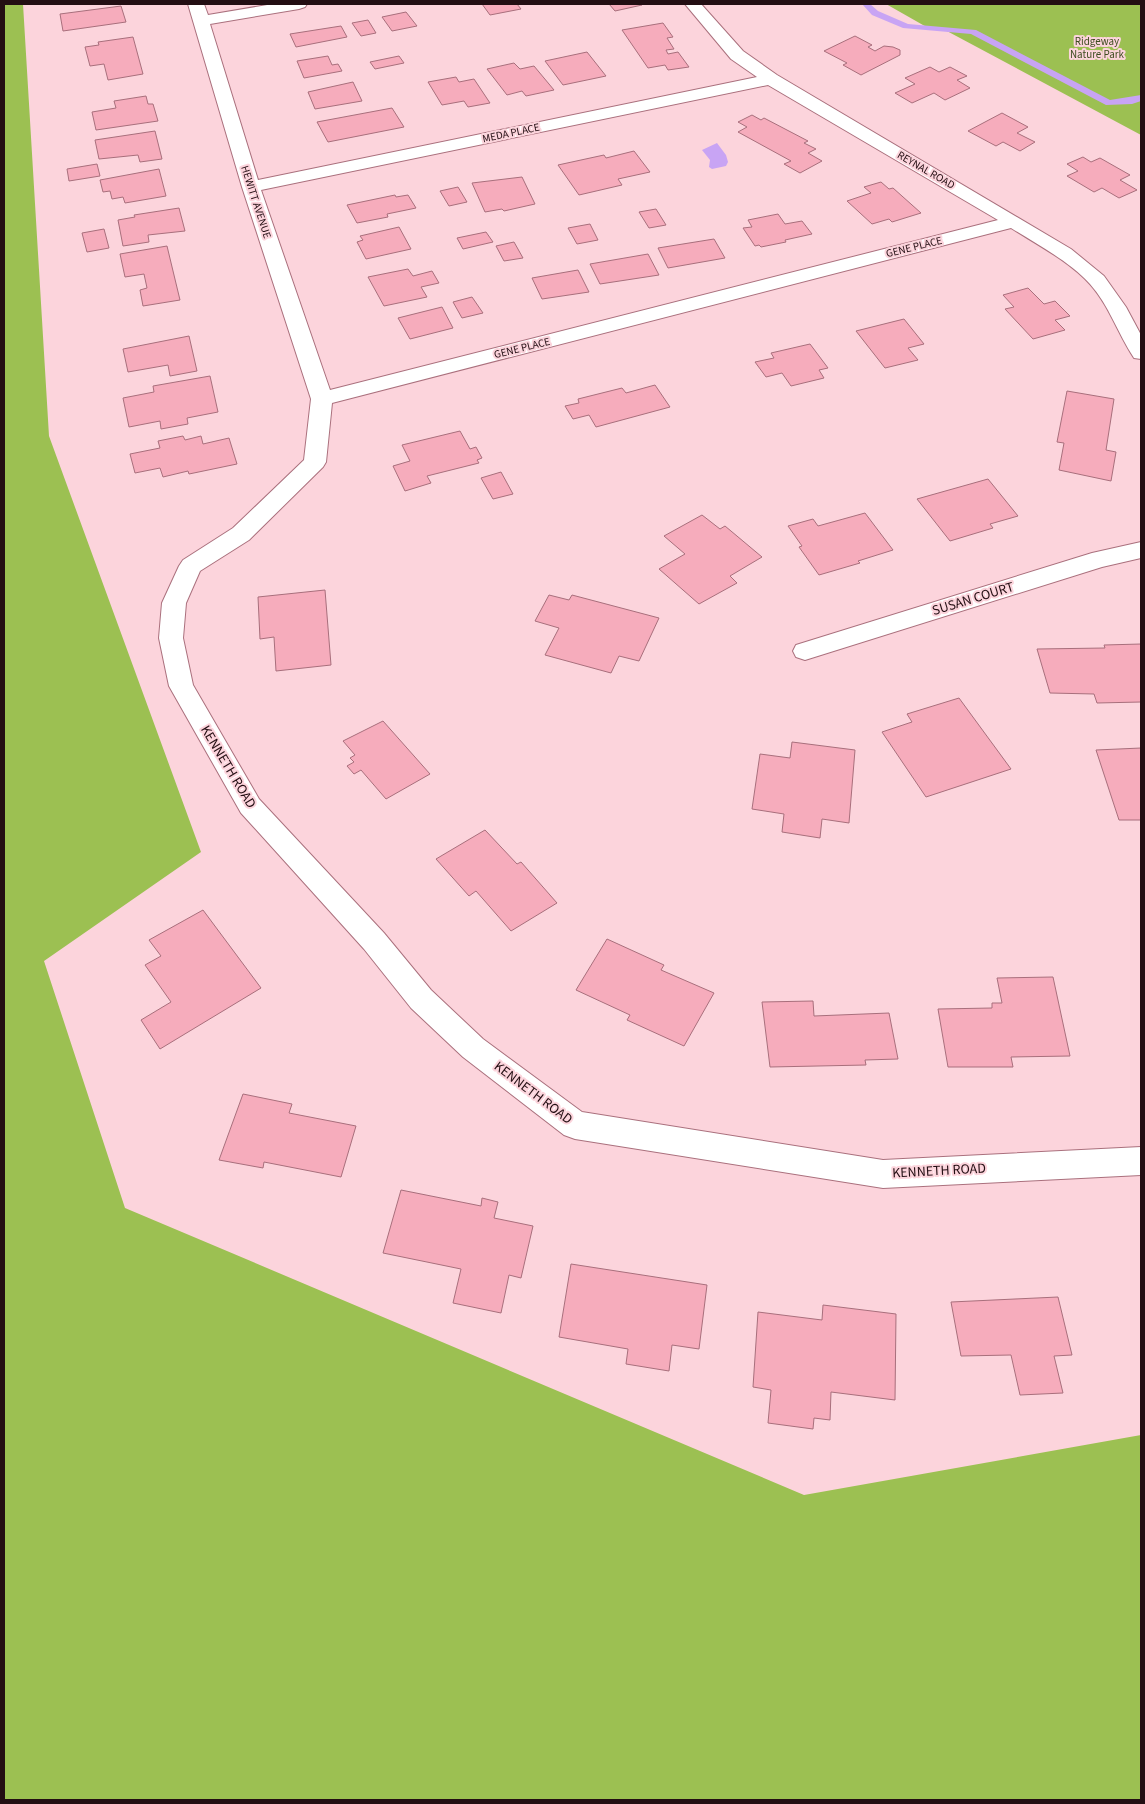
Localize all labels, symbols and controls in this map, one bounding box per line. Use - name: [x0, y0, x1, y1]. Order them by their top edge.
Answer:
- park label: Ridgeway Nature Park: [1070, 34, 1125, 62]
- street label: MEDA PLACE: [481, 120, 541, 146]
- street label: REYNAL ROAD: [894, 147, 958, 193]
- street label: HEWITT AVENUE: [237, 164, 275, 241]
- street label: GENE PLACE: [884, 233, 944, 261]
- street label: GENE PLACE: [492, 334, 552, 362]
- street label: SUSAN COURT: [930, 577, 1017, 621]
- street label: KENNETH ROAD: [195, 722, 261, 812]
- street label: KENNETH ROAD: [490, 1057, 576, 1129]
- street label: KENNETH ROAD: [892, 1159, 986, 1183]

